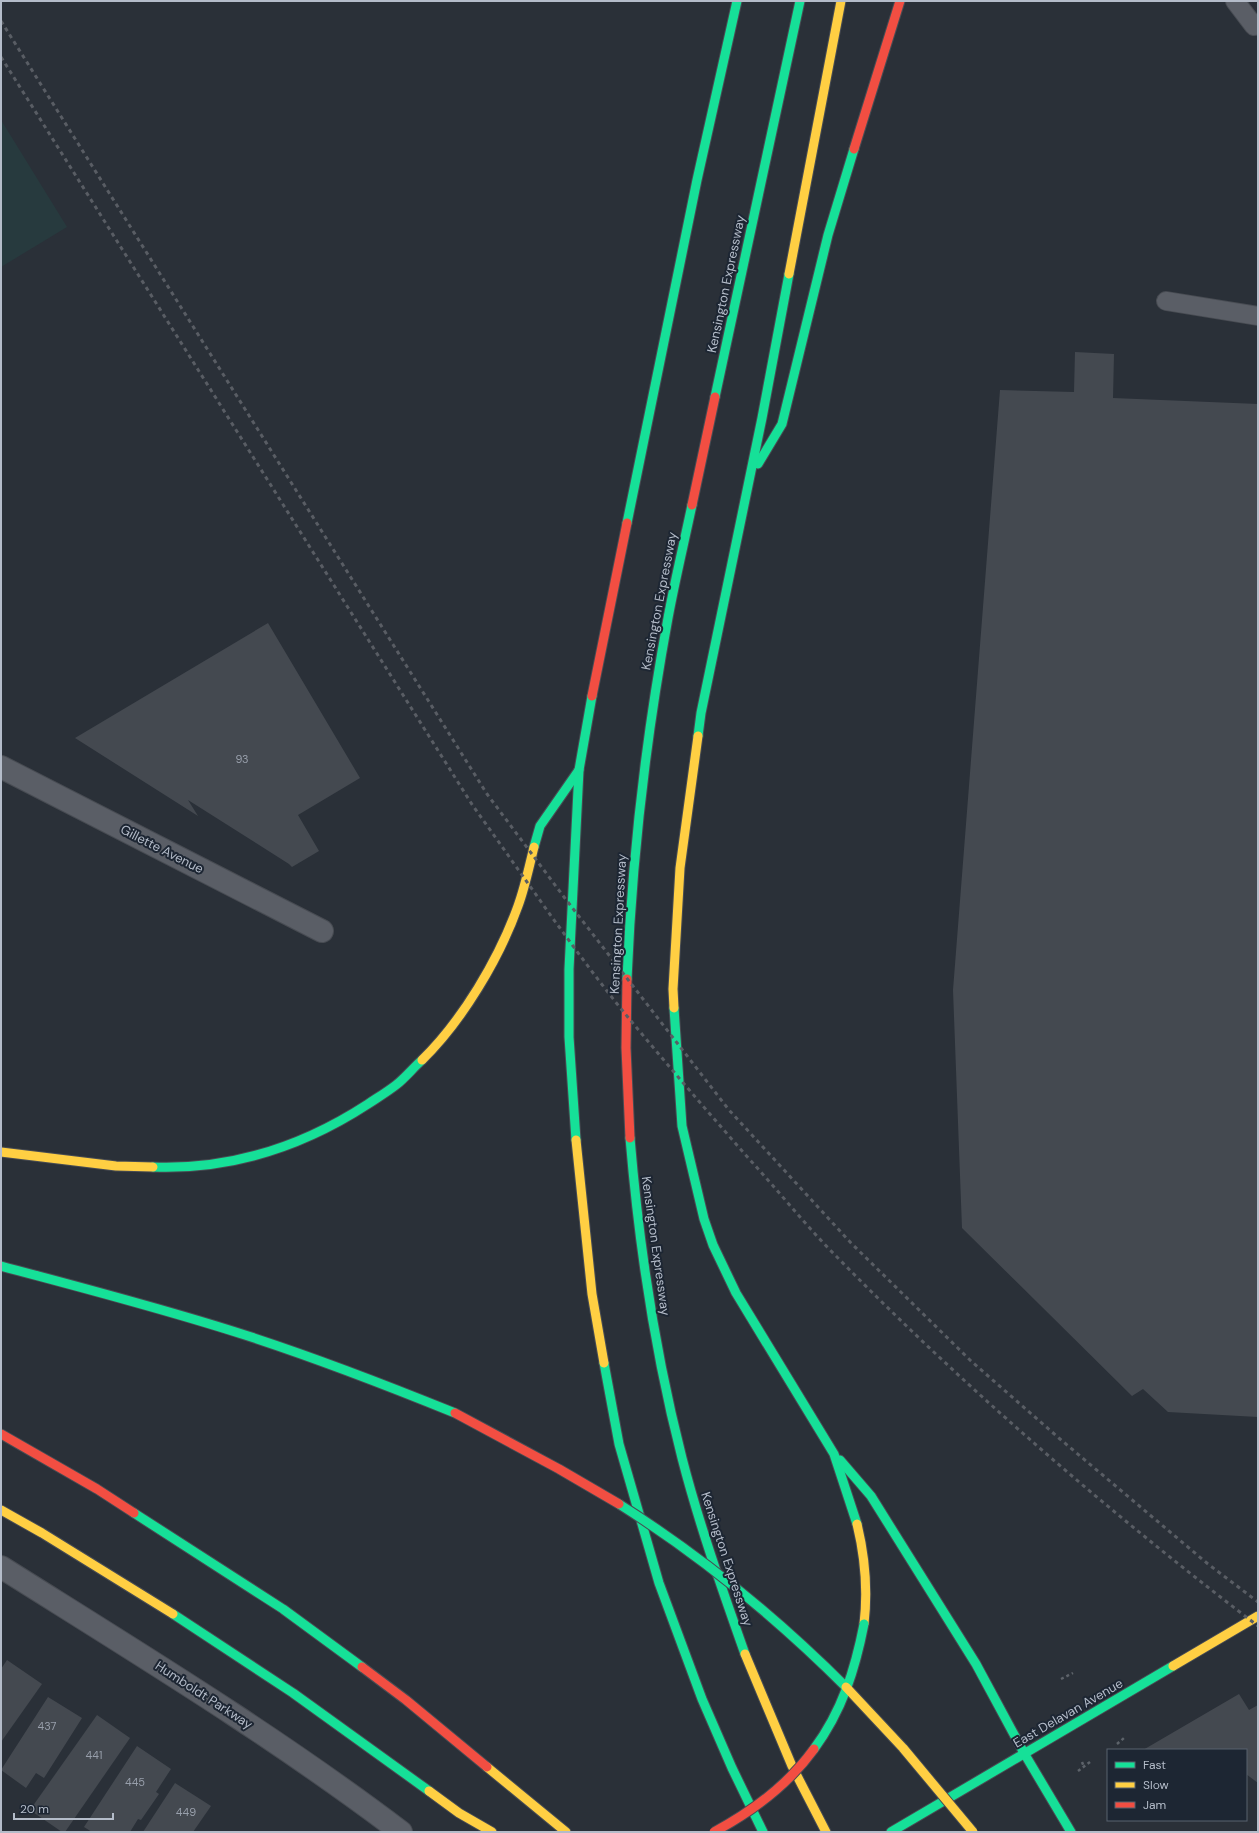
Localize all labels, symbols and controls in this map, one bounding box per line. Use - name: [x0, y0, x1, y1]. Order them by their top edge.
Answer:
- street label: Kensington Expressway: [703, 214, 749, 354]
- street label: Kensington Expressway: [637, 530, 681, 672]
- house number: 93: [235, 752, 249, 766]
- street label: Gillette Avenue: [118, 821, 206, 877]
- street label: Kensington Expressway: [606, 853, 630, 995]
- street label: Kensington Expressway: [638, 1175, 674, 1317]
- street label: Kensington Expressway: [697, 1490, 757, 1628]
- street label: Humboldt Parkway: [152, 1657, 256, 1733]
- street label: East Delavan Avenue: [1010, 1675, 1126, 1751]
- house number: 437: [38, 1719, 57, 1733]
- house number: 441: [86, 1748, 102, 1762]
- legend: [1107, 1749, 1247, 1821]
- text: Fast: [1143, 1757, 1166, 1773]
- house number: 445: [125, 1775, 145, 1789]
- text: Slow: [1143, 1777, 1169, 1793]
- scale bar: [14, 1795, 113, 1821]
- text: Jam: [1143, 1797, 1166, 1813]
- text: 20 m: [20, 1801, 49, 1817]
- house number: 449: [176, 1805, 196, 1819]

